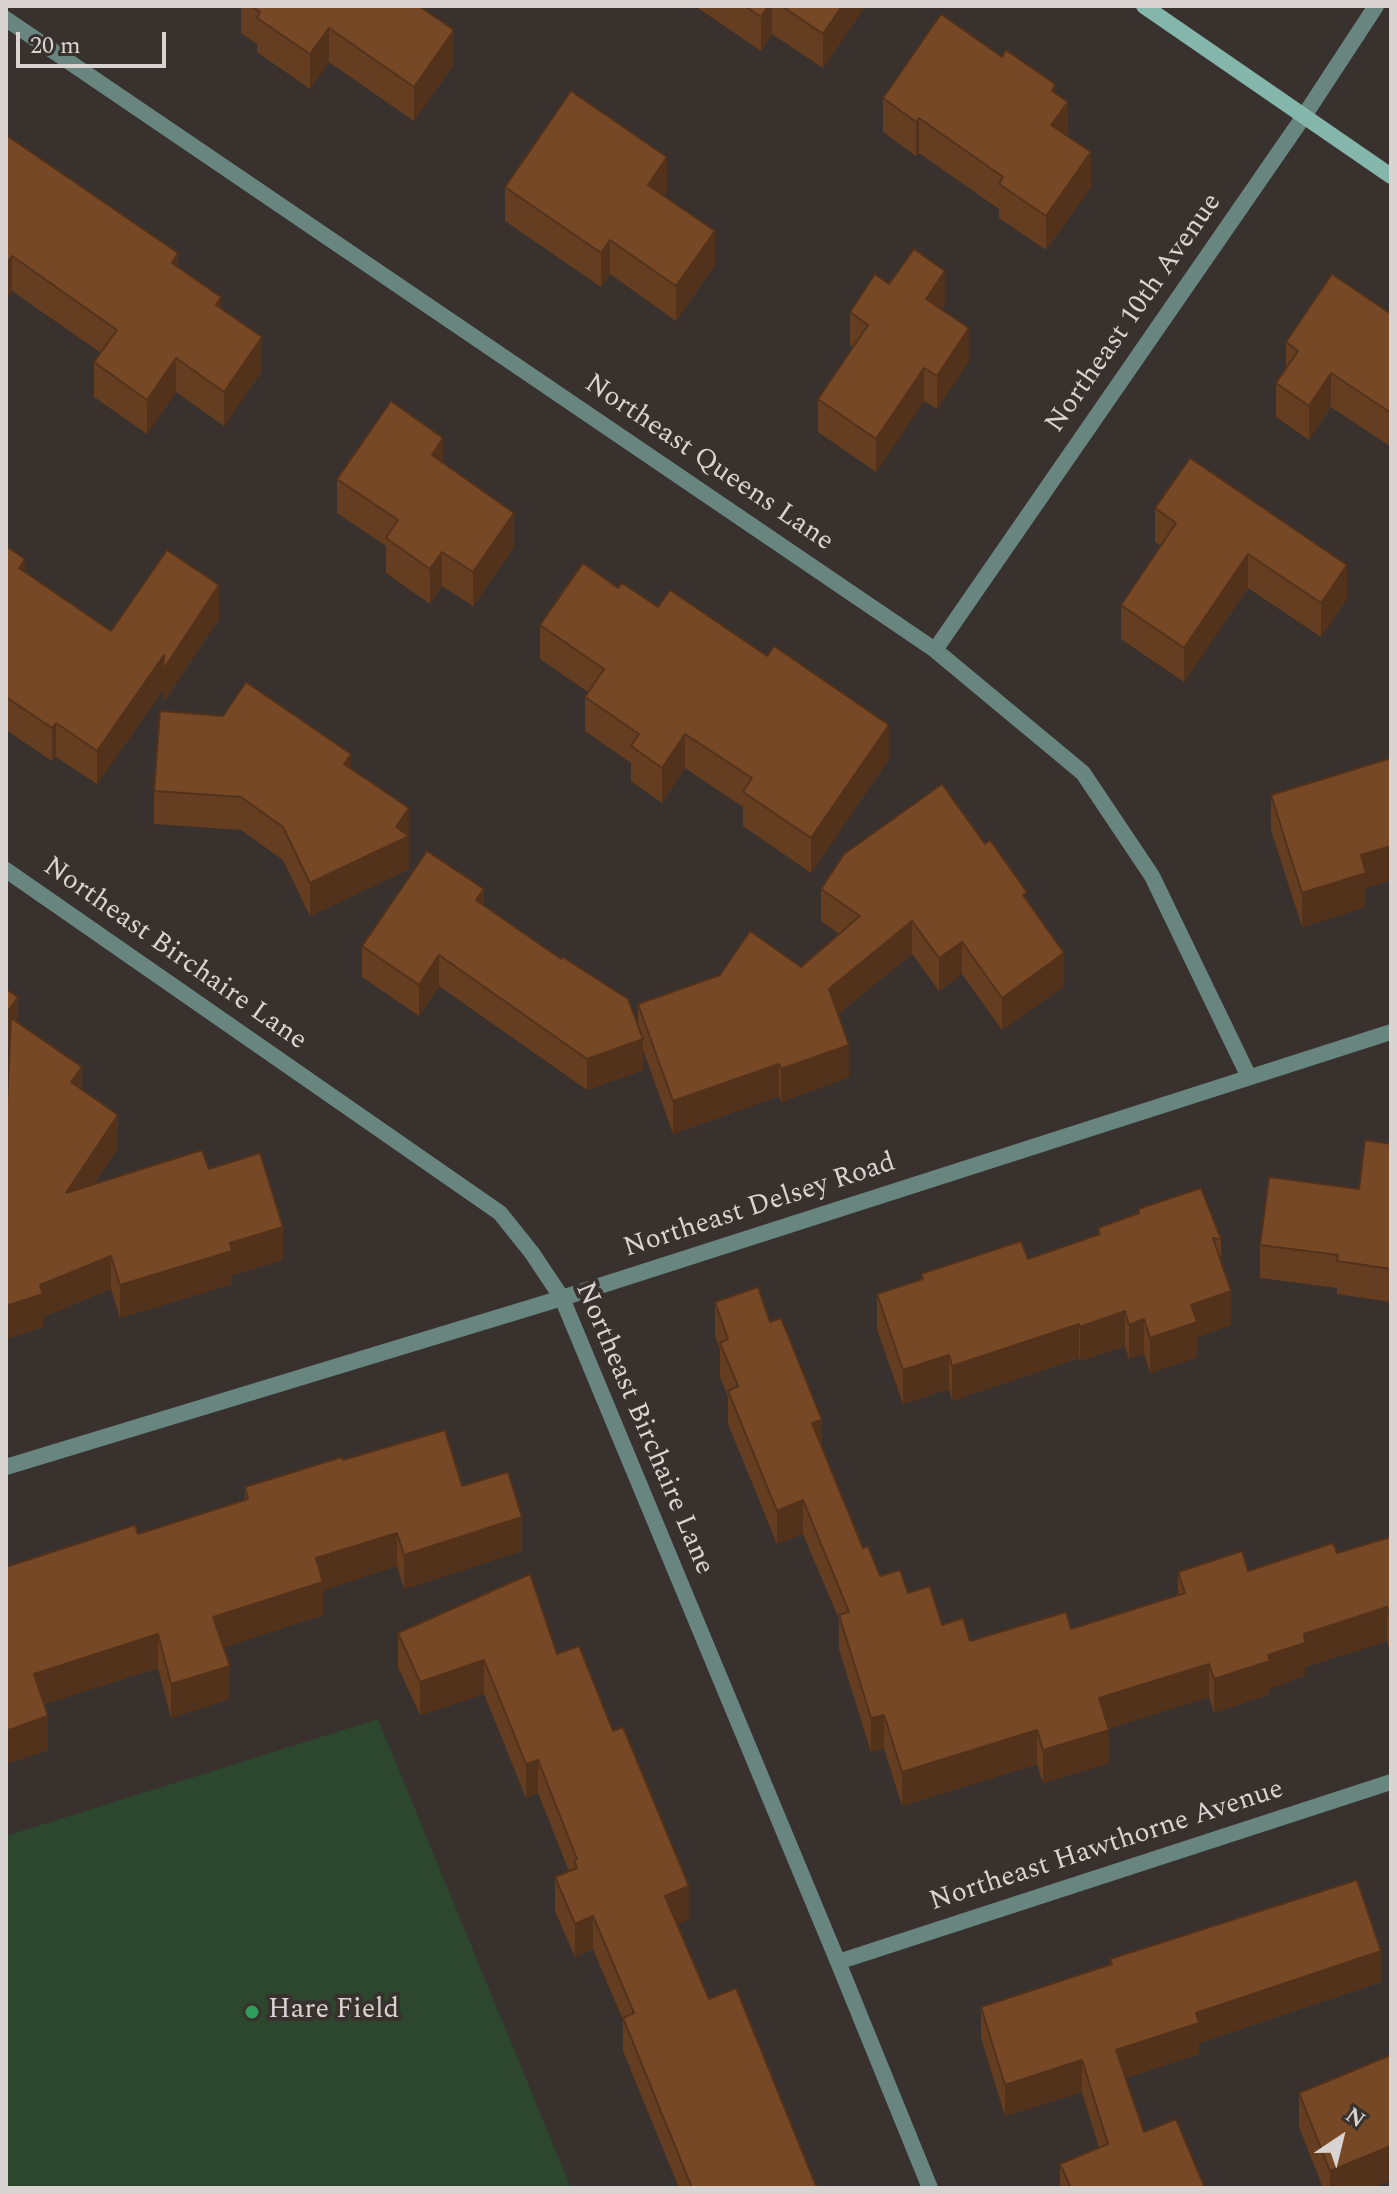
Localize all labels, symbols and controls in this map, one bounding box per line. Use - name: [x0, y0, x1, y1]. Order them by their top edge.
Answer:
- scale bar: [20, 16, 170, 66]
- text: 20 m: [30, 28, 81, 64]
- street label: Northeast 10th Avenue: [1040, 188, 1230, 440]
- street label: Northeast Queens Lane: [577, 368, 839, 560]
- street label: Northeast Birchaire Lane: [36, 851, 312, 1059]
- street label: Northeast Delsey Road: [620, 1147, 900, 1267]
- street label: Northeast Birchaire Lane: [566, 1278, 720, 1580]
- street label: Northeast Hawthorne Avenue: [926, 1774, 1288, 1920]
- place label: Hare Field: [268, 1995, 399, 2029]
- marker: Hare Field: [243, 2003, 261, 2021]
- north arrow: [1301, 2098, 1381, 2178]
- text: N: [1338, 2099, 1372, 2137]

